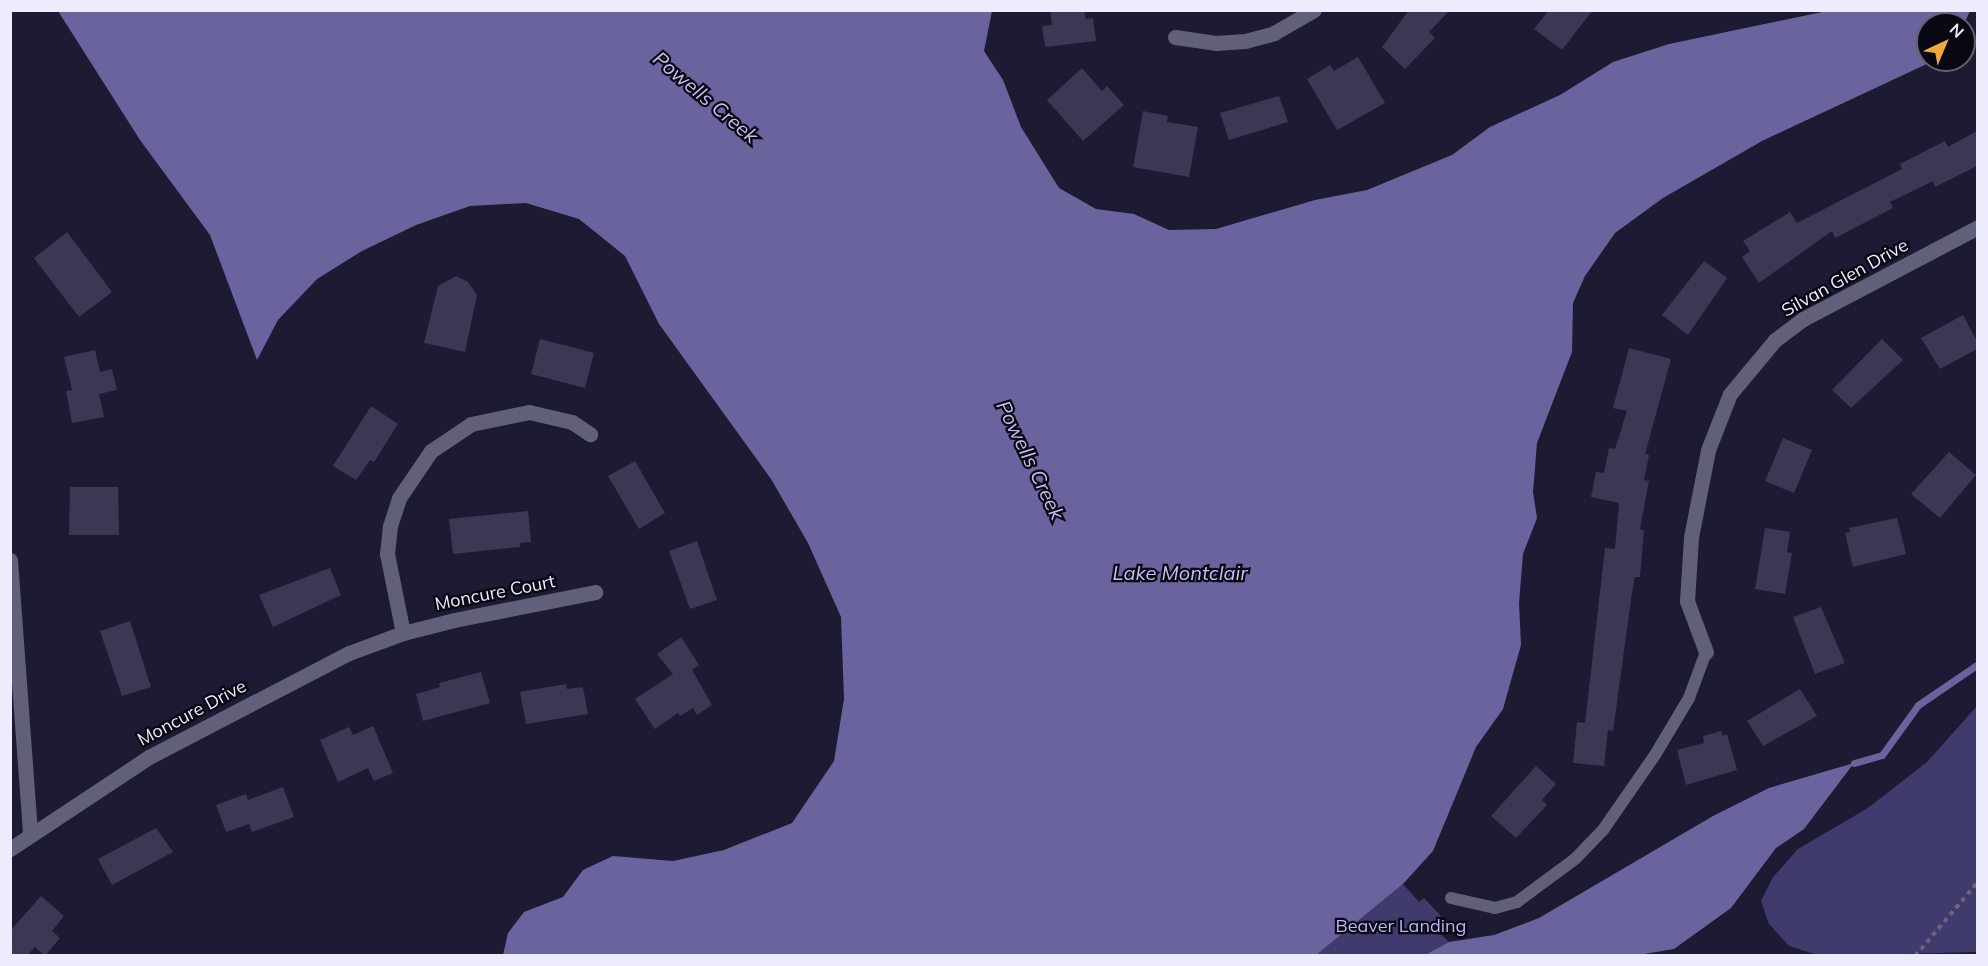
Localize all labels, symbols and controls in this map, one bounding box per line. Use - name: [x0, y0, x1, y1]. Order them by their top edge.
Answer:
- north arrow: [1916, 12, 1976, 72]
- text: N: [1946, 19, 1968, 42]
- water label: Powells Creek: [649, 46, 763, 148]
- street label: Silvan Glen Drive: [1778, 234, 1912, 322]
- water label: Powells Creek: [992, 397, 1070, 523]
- water label: Lake Montclair: [1113, 560, 1247, 584]
- street label: Moncure Court: [433, 571, 557, 615]
- street label: Moncure Drive: [134, 675, 250, 751]
- park label: Beaver Landing: [1336, 915, 1466, 937]

